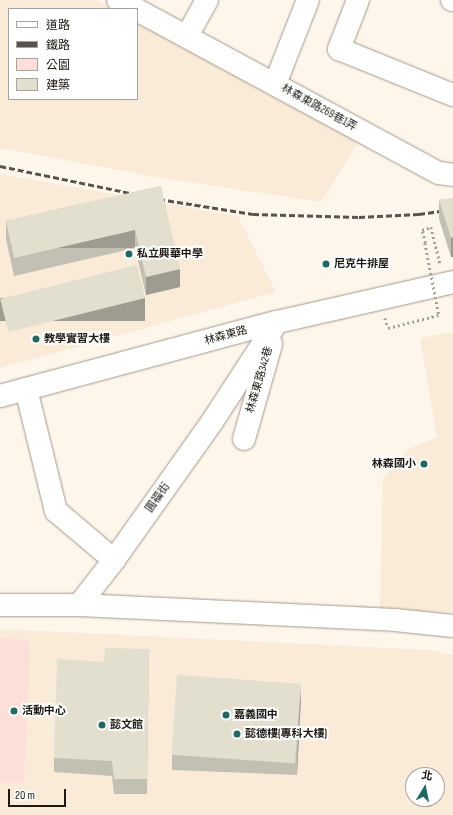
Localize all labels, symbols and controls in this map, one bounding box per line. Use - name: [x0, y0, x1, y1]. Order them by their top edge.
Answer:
- legend: [8, 8, 138, 100]
- text: 道路: [46, 18, 70, 33]
- text: 鐵路: [46, 38, 70, 53]
- text: 公園: [46, 58, 70, 73]
- text: 建築: [46, 78, 70, 93]
- street label: 林森東路269巷1弄: [279, 82, 359, 134]
- place label: 私立興華中學: [137, 247, 203, 261]
- marker: 私立興華中學: [124, 249, 134, 259]
- place label: 尼克牛排屋: [334, 257, 389, 271]
- marker: 尼克牛排屋: [321, 259, 331, 269]
- street label: 林森東路: [203, 324, 249, 348]
- place label: 教學實習大樓: [44, 332, 110, 346]
- marker: 教學實習大樓: [31, 334, 41, 344]
- street label: 林森東路342巷: [244, 345, 276, 415]
- place label: 林森國小: [372, 457, 416, 471]
- marker: 林森國小: [419, 459, 429, 469]
- street label: 圓福街: [143, 481, 173, 515]
- place label: 活動中心: [22, 704, 66, 718]
- marker: 活動中心: [9, 706, 19, 716]
- place label: 嘉義國中: [234, 708, 278, 722]
- marker: 嘉義國中: [221, 710, 231, 720]
- place label: 懿文館: [110, 718, 143, 732]
- marker: 懿文館: [97, 720, 107, 730]
- place label: 懿德樓(專科大樓): [245, 727, 327, 741]
- marker: 懿德樓(專科大樓): [232, 729, 242, 739]
- north arrow: [405, 767, 445, 807]
- text: 北: [420, 768, 434, 783]
- scale bar: [10, 781, 68, 807]
- text: 20 m: [15, 788, 35, 803]

